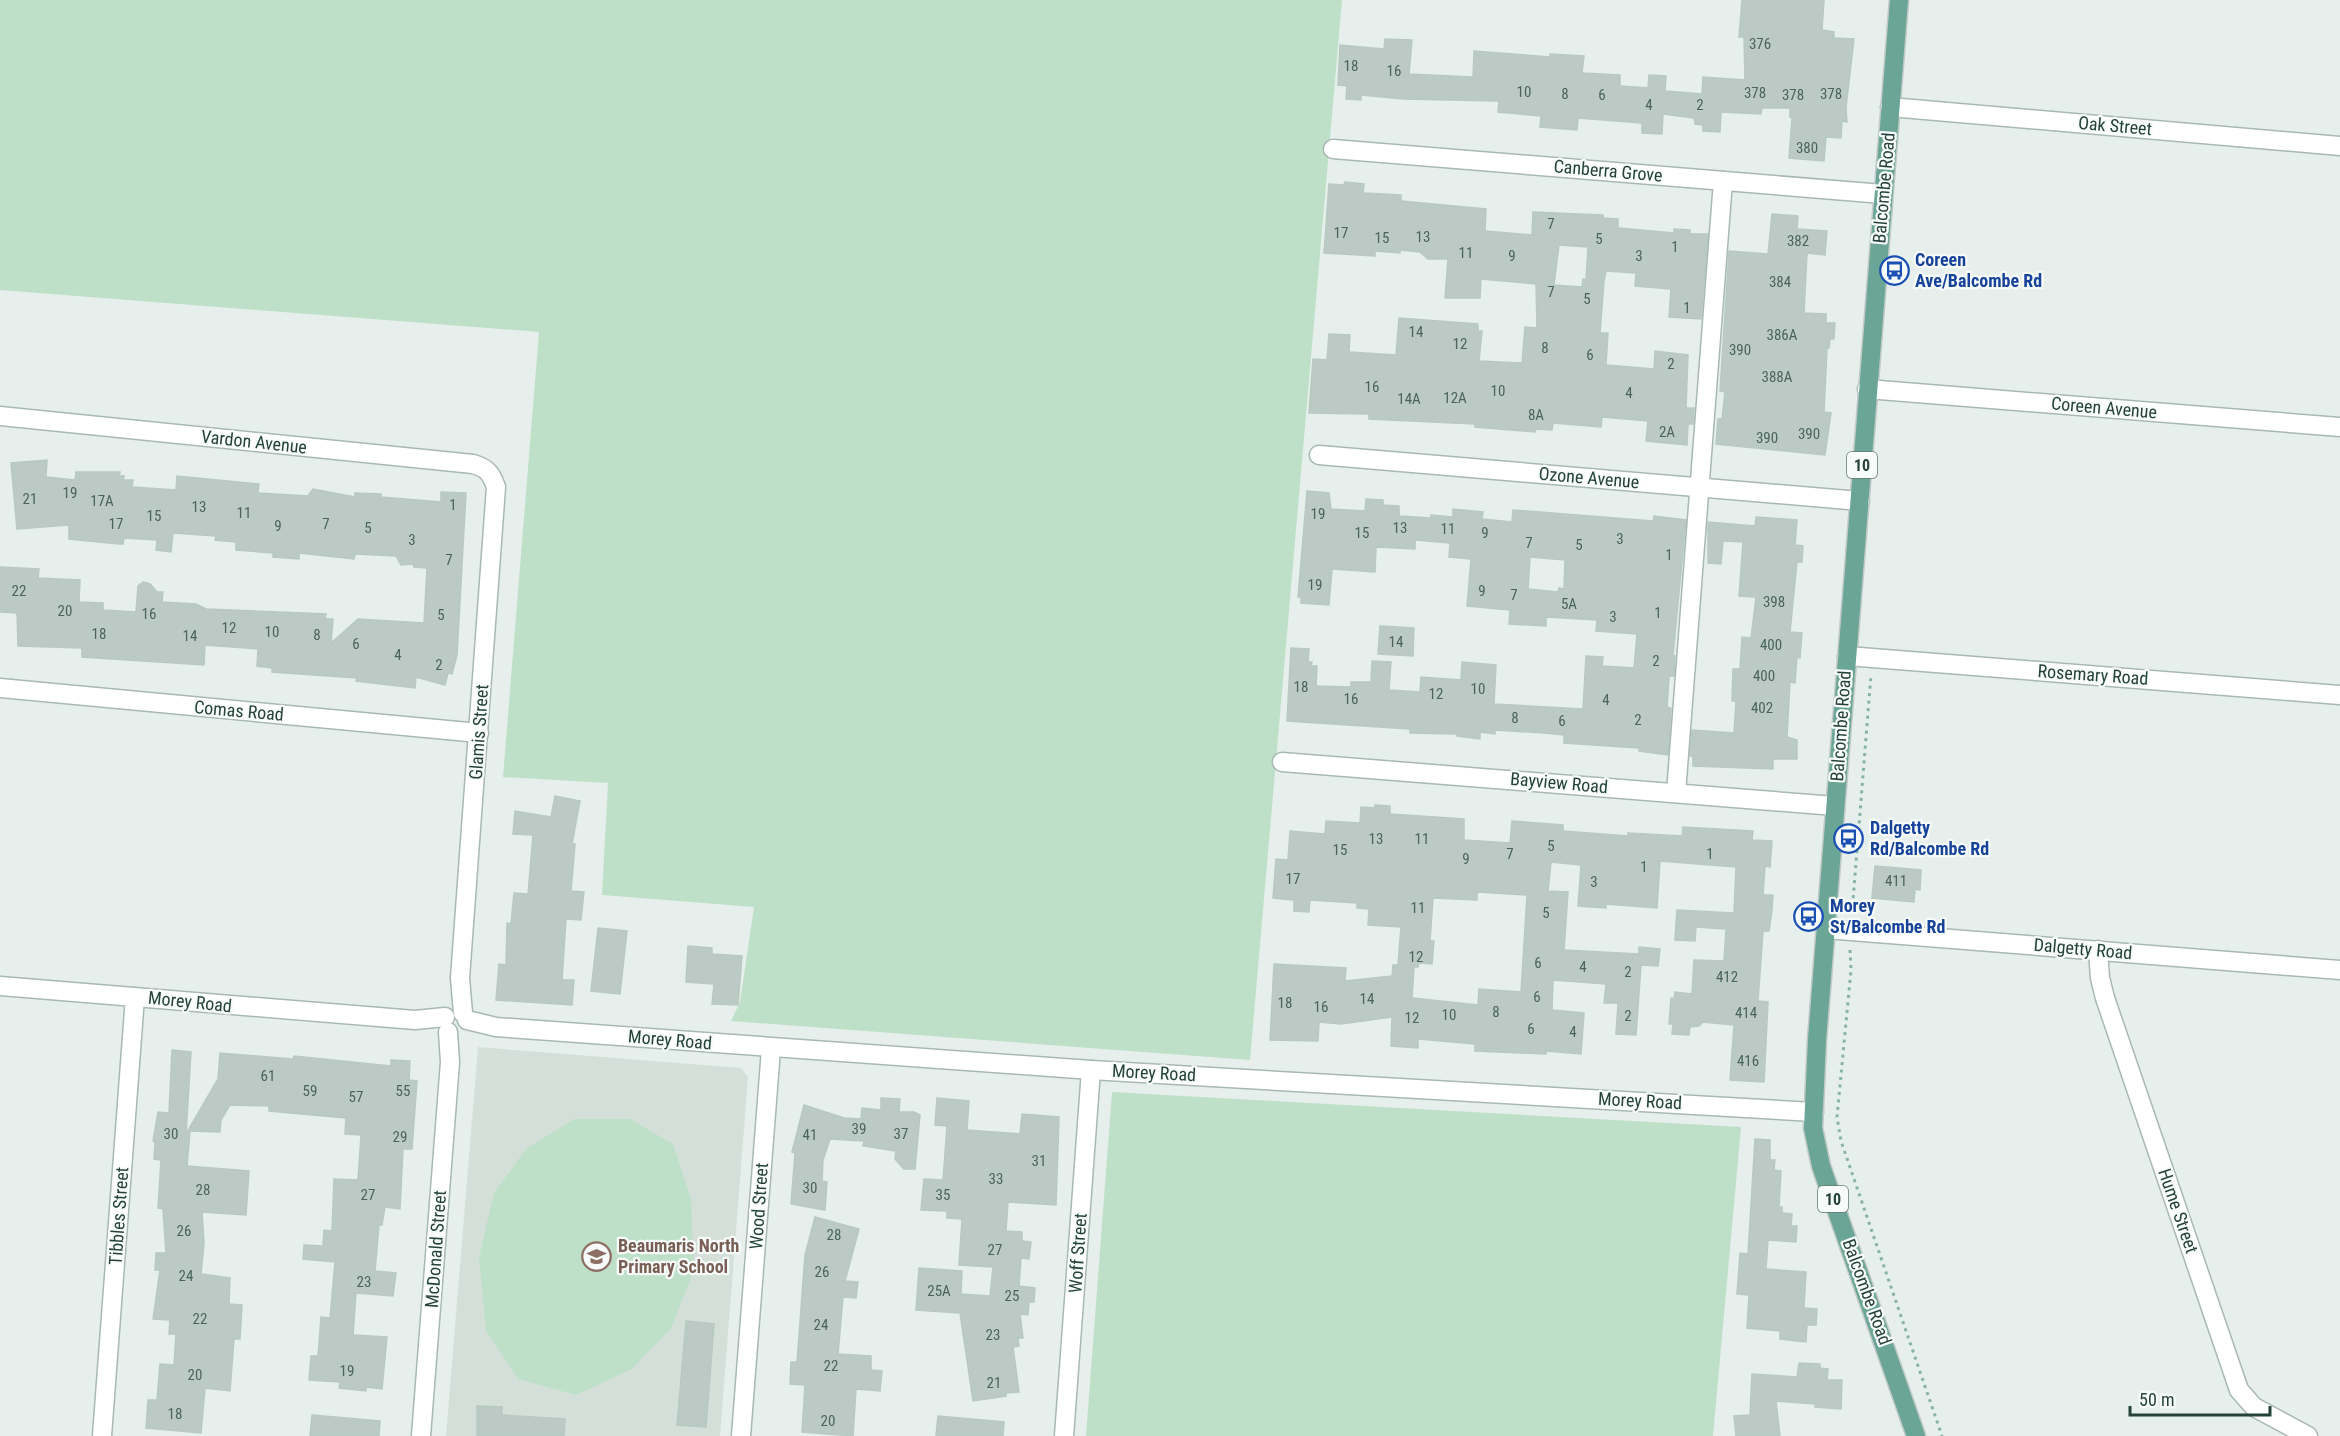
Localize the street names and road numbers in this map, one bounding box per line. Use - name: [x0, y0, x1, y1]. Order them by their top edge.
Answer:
- street label: Oak Street: [2077, 112, 2153, 139]
- street label: Balcombe Road: [1868, 132, 1899, 244]
- street label: Canberra Grove: [1553, 155, 1663, 186]
- street label: Coreen Avenue: [2050, 392, 2158, 423]
- street label: Vardon Avenue: [200, 426, 308, 457]
- road number: 10: [1847, 452, 1877, 478]
- street label: Ozone Avenue: [1538, 463, 1640, 492]
- street label: Rosemary Road: [2037, 660, 2149, 689]
- street label: Balcombe Road: [1826, 670, 1855, 782]
- street label: Glamis Street: [465, 684, 492, 780]
- street label: Comas Road: [193, 696, 285, 725]
- street label: Bayview Road: [1509, 768, 1609, 797]
- street label: Dalgetty Road: [2033, 934, 2133, 963]
- street label: Morey Road: [147, 987, 233, 1016]
- street label: Morey Road: [627, 1025, 713, 1054]
- street label: Morey Road: [1112, 1060, 1197, 1085]
- street label: Morey Road: [1598, 1088, 1683, 1113]
- street label: Wood Street: [745, 1162, 772, 1250]
- street label: Tibbles Street: [105, 1166, 132, 1266]
- street label: Hume Street: [2154, 1166, 2203, 1256]
- road number: 10: [1818, 1186, 1848, 1212]
- street label: McDonald Street: [421, 1189, 450, 1309]
- street label: Woff Street: [1064, 1212, 1091, 1294]
- street label: Balcombe Road: [1839, 1236, 1896, 1348]

